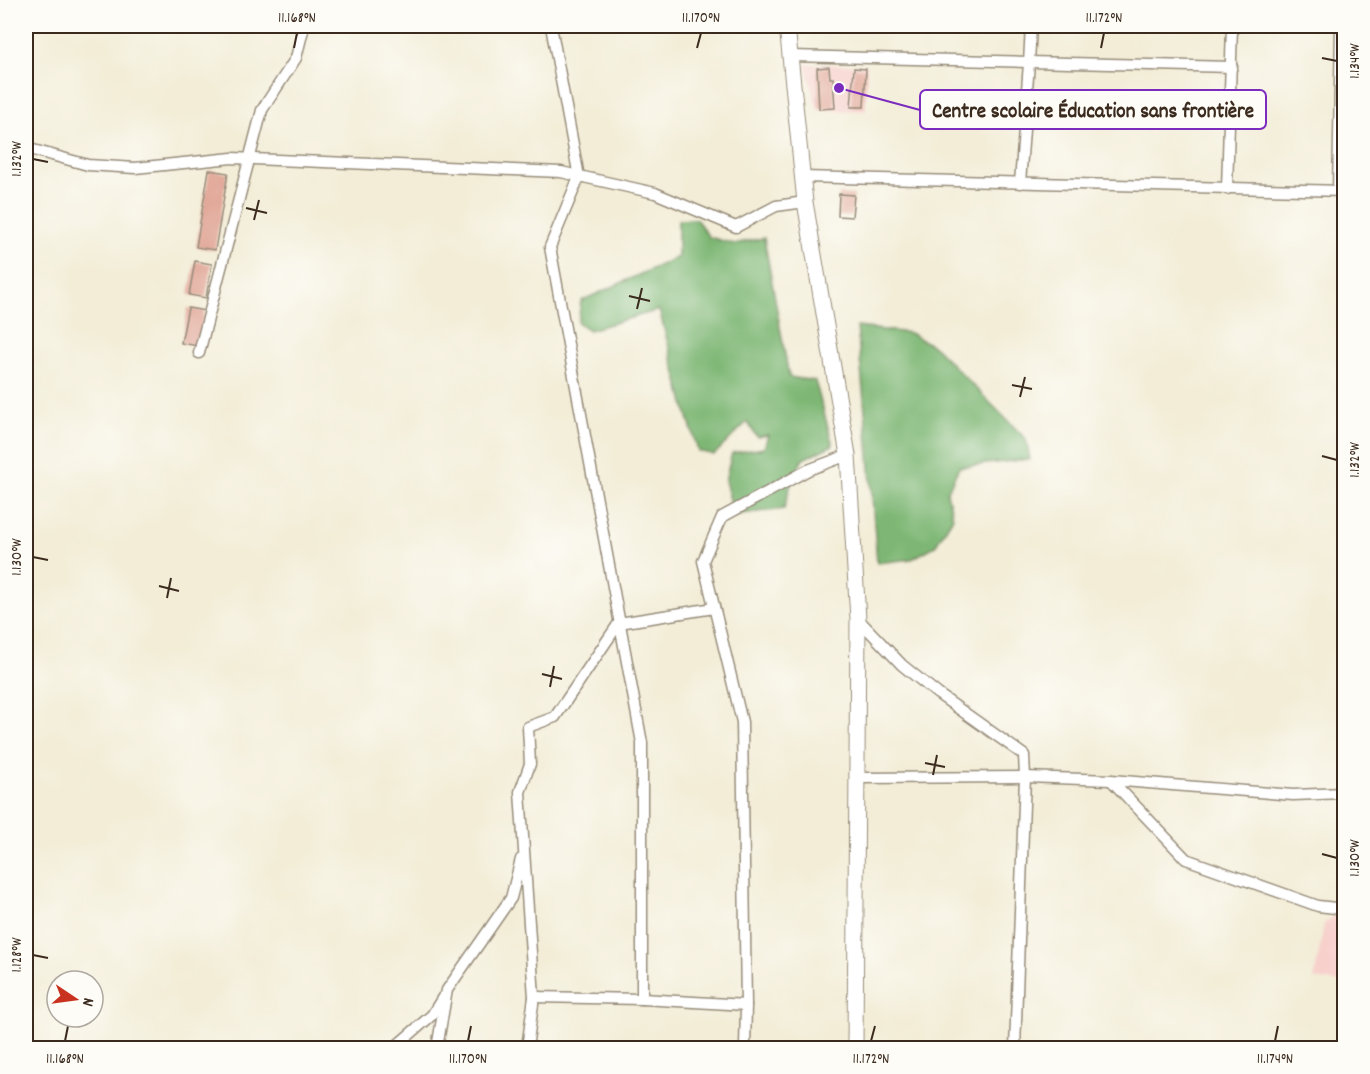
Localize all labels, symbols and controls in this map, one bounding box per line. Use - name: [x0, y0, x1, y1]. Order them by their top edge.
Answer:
- text: 11.168°N: [278, 8, 316, 30]
- text: 11.170°N: [682, 8, 720, 30]
- text: 11.172°N: [1086, 8, 1122, 30]
- text: 1.134°W: [1345, 43, 1367, 79]
- callout: Centre scolaire Éducation sans frontière: [920, 90, 1266, 129]
- text: Centre scolaire Éducation sans frontière: [932, 98, 1254, 128]
- text: 1.132°W: [7, 141, 29, 177]
- text: 1.132°W: [1345, 442, 1367, 478]
- text: 1.130°W: [7, 538, 29, 576]
- text: 1.130°W: [1345, 839, 1367, 877]
- text: 1.128°W: [7, 937, 29, 973]
- north arrow: [45, 969, 105, 1029]
- text: N: [75, 995, 99, 1008]
- text: 11.168°N: [46, 1049, 84, 1071]
- text: 11.170°N: [449, 1049, 487, 1071]
- text: 11.172°N: [853, 1049, 889, 1071]
- text: 11.174°N: [1257, 1049, 1293, 1071]

